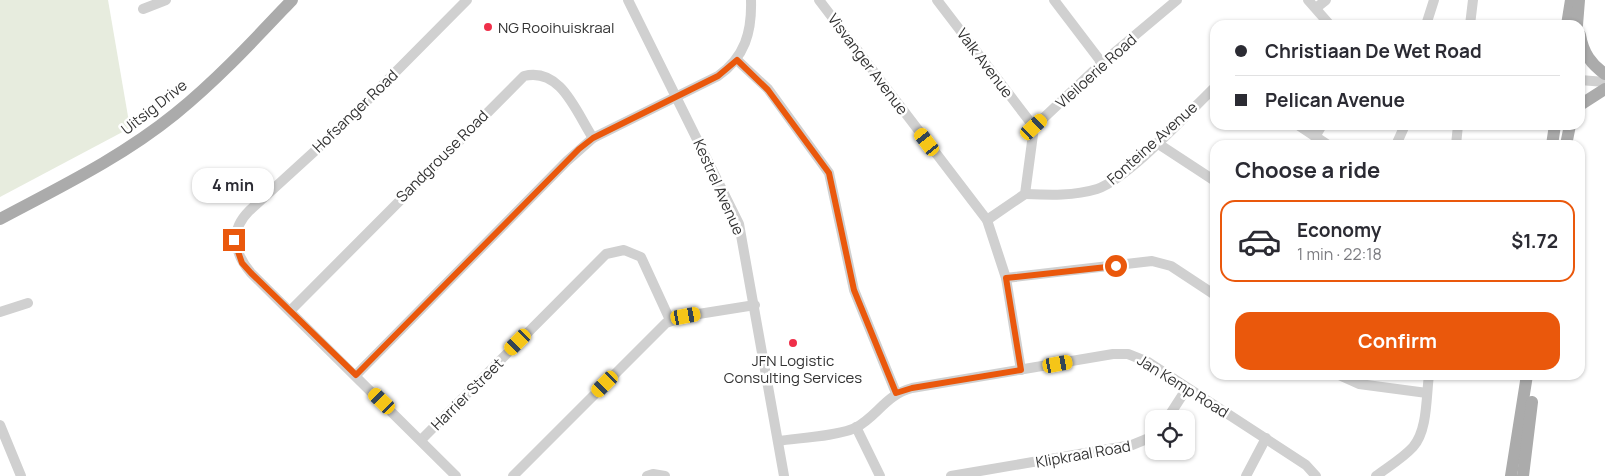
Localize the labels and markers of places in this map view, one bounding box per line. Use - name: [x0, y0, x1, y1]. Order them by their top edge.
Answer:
- place label: NG Rooihuiskraal: [498, 17, 614, 38]
- marker: NG Rooihuiskraal: [482, 21, 494, 33]
- marker: JFN Logistic Consulting Services: [787, 337, 799, 349]
- place label: JFN Logistic Consulting Services: [724, 350, 862, 388]

